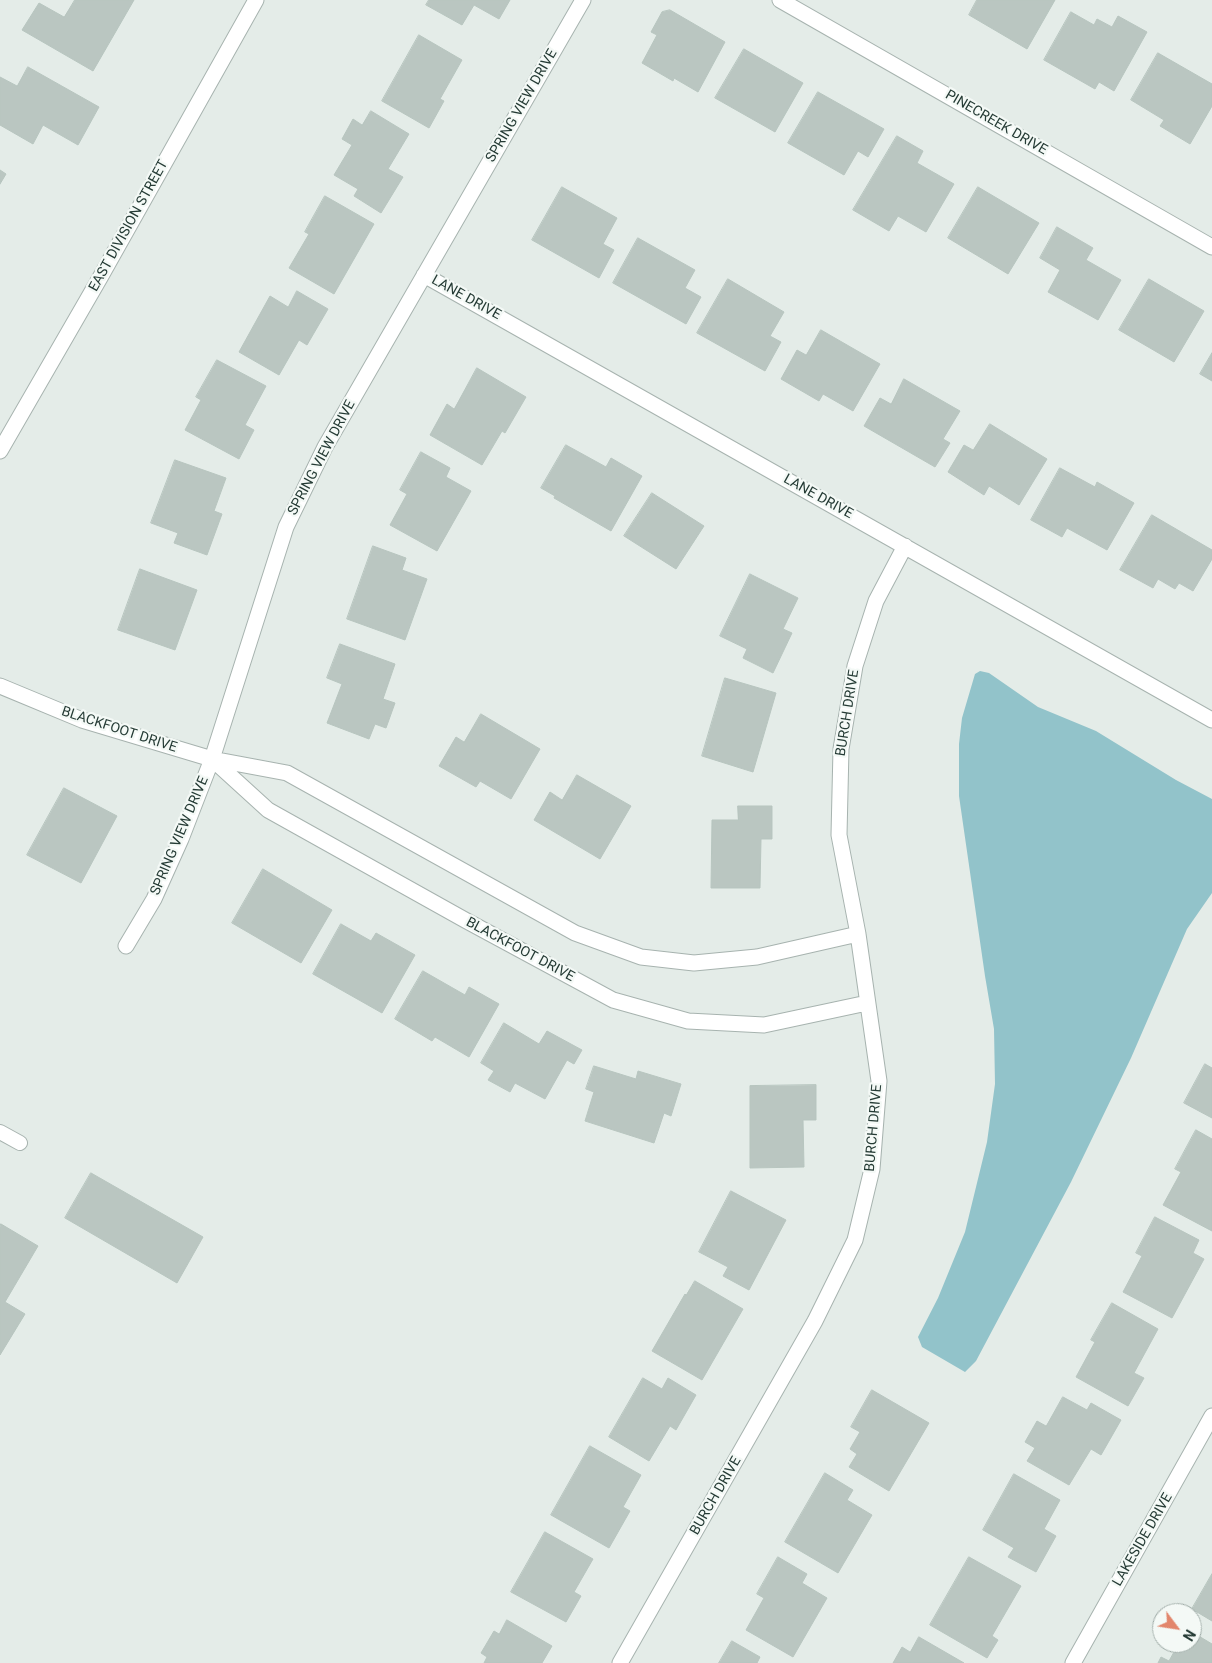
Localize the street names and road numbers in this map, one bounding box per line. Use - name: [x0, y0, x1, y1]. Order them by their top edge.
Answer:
- street label: SPRING VIEW DRIVE: [483, 47, 561, 165]
- street label: PINECREEK DRIVE: [942, 87, 1050, 159]
- street label: EAST DIVISION STREET: [86, 157, 172, 295]
- street label: LANE DRIVE: [428, 272, 504, 324]
- street label: SPRING VIEW DRIVE: [285, 398, 359, 518]
- street label: LANE DRIVE: [780, 471, 856, 523]
- street label: BURCH DRIVE: [833, 668, 863, 758]
- street label: BLACKFOOT DRIVE: [59, 703, 179, 757]
- street label: SPRING VIEW DRIVE: [147, 774, 213, 898]
- street label: BLACKFOOT DRIVE: [463, 914, 577, 986]
- street label: BURCH DRIVE: [862, 1084, 886, 1172]
- street label: BURCH DRIVE: [687, 1454, 745, 1538]
- street label: LAKESIDE DRIVE: [1110, 1490, 1176, 1590]

